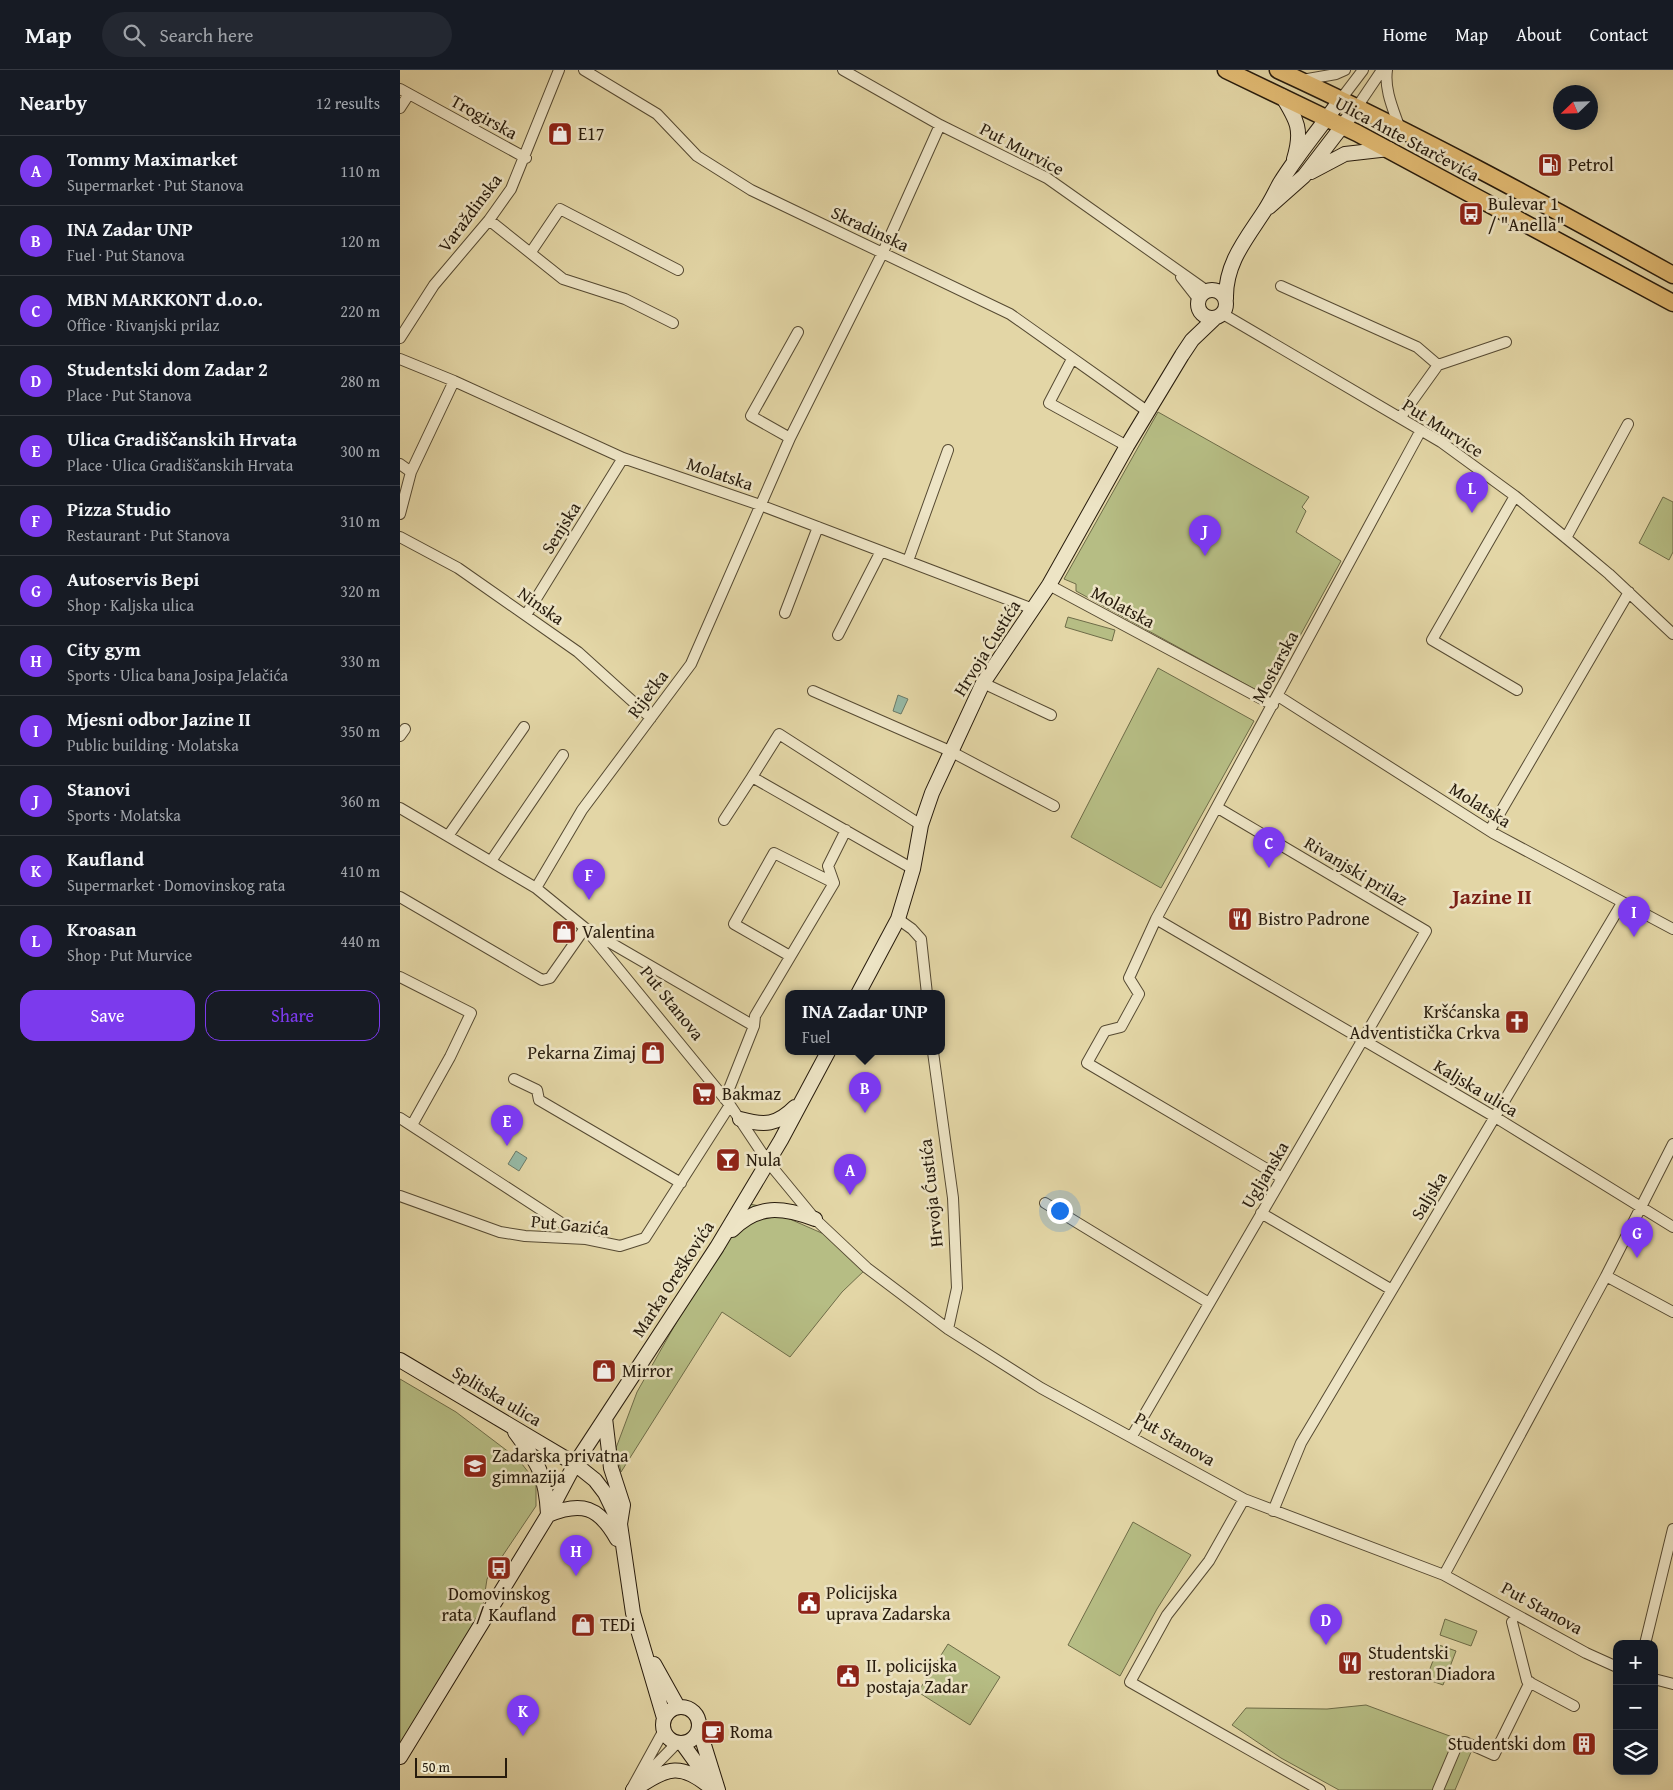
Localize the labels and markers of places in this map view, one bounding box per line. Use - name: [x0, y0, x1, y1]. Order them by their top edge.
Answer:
- place label: E17: [578, 120, 604, 147]
- shop icon: E17: [547, 121, 573, 147]
- place label: Petrol: [1568, 151, 1614, 178]
- fuel station icon: Petrol: [1537, 152, 1563, 178]
- place label: Bulevar 1 / "Anella": [1488, 190, 1564, 238]
- bus stop icon: Bulevar 1 / "Anella": [1458, 201, 1484, 227]
- pin: L: [1456, 472, 1488, 513]
- pin: J: [1189, 515, 1221, 556]
- pin: C: [1253, 827, 1285, 868]
- pin: F: [573, 859, 605, 900]
- pin: I: [1618, 896, 1650, 937]
- place label: Bistro Padrone: [1258, 905, 1370, 932]
- restaurant icon: Bistro Padrone: [1227, 906, 1253, 932]
- place label: Valentina: [582, 918, 655, 945]
- shop icon: Valentina: [551, 919, 577, 945]
- place label: Kršćanska Adventistička Crkva: [1349, 998, 1500, 1046]
- church icon: Kršćanska Adventistička Crkva: [1504, 1009, 1530, 1035]
- place label: Pekarna Zimaj: [528, 1039, 636, 1066]
- shop icon: Pekarna Zimaj: [640, 1040, 666, 1066]
- pin: B: [849, 1072, 881, 1113]
- place label: Bakmaz: [722, 1080, 781, 1107]
- supermarket icon: Bakmaz: [691, 1081, 717, 1107]
- pin: E: [491, 1105, 523, 1146]
- place label: Nula: [746, 1146, 782, 1173]
- bar icon: Nula: [715, 1147, 741, 1173]
- pin: A: [834, 1154, 866, 1195]
- pin: G: [1621, 1217, 1653, 1258]
- place label: Mirror: [622, 1357, 674, 1384]
- shop icon: Mirror: [591, 1358, 617, 1384]
- place label: Zadarska privatna gimnazija: [492, 1442, 629, 1490]
- school or university icon: Zadarska privatna gimnazija: [462, 1453, 488, 1479]
- pin: H: [560, 1535, 592, 1576]
- bus stop icon: Domovinskog rata / Kaufland: [486, 1555, 512, 1581]
- place label: Policijska uprava Zadarska: [826, 1579, 951, 1627]
- place label: Domovinskog rata / Kaufland: [442, 1580, 557, 1628]
- public building icon: Policijska uprava Zadarska: [796, 1590, 822, 1616]
- pin: D: [1310, 1604, 1342, 1645]
- place label: TEDi: [600, 1611, 635, 1638]
- shop icon: TEDi: [570, 1612, 596, 1638]
- place label: Studentski restoran Diadora: [1368, 1639, 1496, 1687]
- restaurant icon: Studentski restoran Diadora: [1337, 1650, 1363, 1676]
- place label: II. policijska postaja Zadar: [866, 1652, 968, 1700]
- public building icon: II. policijska postaja Zadar: [835, 1663, 861, 1689]
- pin: K: [507, 1695, 539, 1736]
- place label: Roma: [730, 1718, 773, 1745]
- cafe icon: Roma: [700, 1719, 726, 1745]
- place label: Studentski dom: [1448, 1730, 1566, 1757]
- building icon: Studentski dom: [1571, 1731, 1597, 1757]

